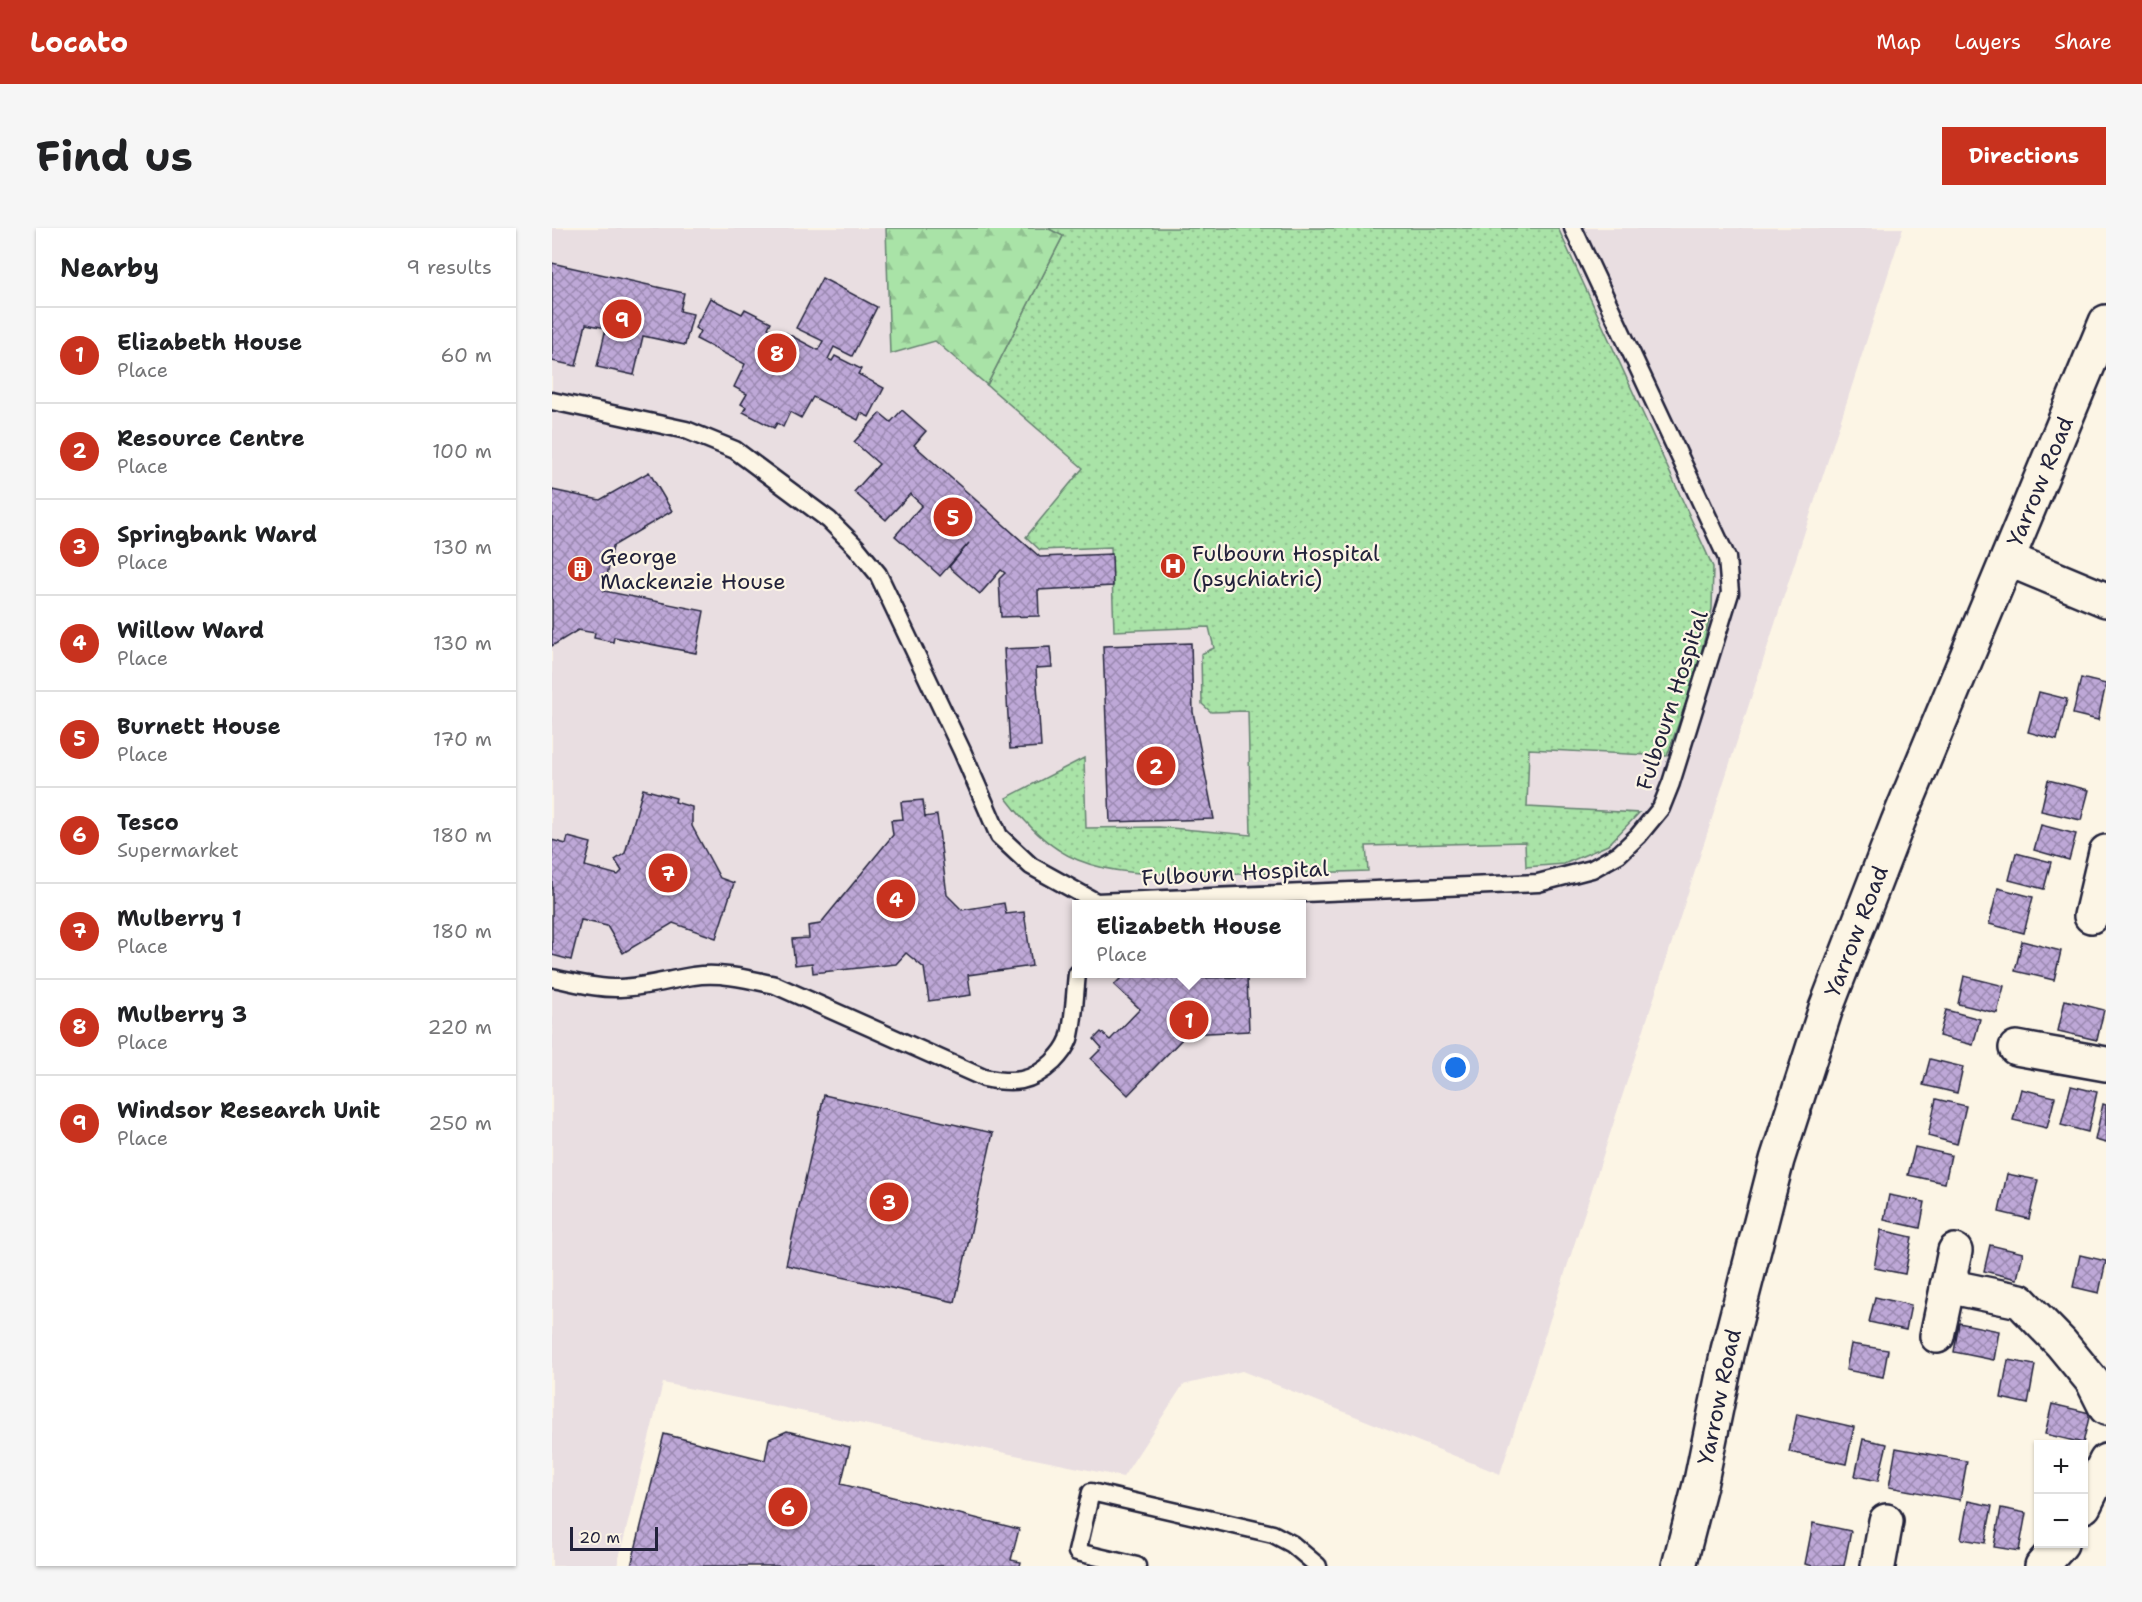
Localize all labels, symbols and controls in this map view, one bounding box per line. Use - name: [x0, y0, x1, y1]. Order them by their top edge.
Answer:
- text: Locato: [30, 23, 128, 61]
- text: Map: [1876, 28, 1921, 56]
- text: Layers: [1954, 28, 2021, 56]
- text: Share: [2054, 28, 2112, 56]
- button: Directions: [1942, 127, 2106, 185]
- text: Find us: [36, 128, 193, 184]
- text: Nearby: [60, 250, 159, 285]
- text: 9 results: [406, 254, 492, 280]
- pin: 9: [602, 296, 642, 341]
- text: Elizabeth House: [117, 328, 302, 357]
- pin: 8: [758, 330, 796, 376]
- text: 1: [75, 342, 84, 368]
- text: 60 m: [440, 342, 492, 368]
- text: Place: [117, 357, 168, 383]
- street label: Yarrow Road: [2000, 412, 2080, 551]
- text: Resource Centre: [117, 424, 305, 453]
- text: 2: [73, 438, 87, 464]
- text: 100 m: [432, 438, 492, 464]
- text: Place: [117, 453, 168, 479]
- pin: 5: [934, 494, 972, 540]
- text: Springbank Ward: [117, 520, 317, 549]
- text: 3: [73, 534, 87, 560]
- text: 130 m: [433, 534, 492, 560]
- place label: Fulbourn Hospital (psychiatric): [1192, 539, 1380, 593]
- place label: George Mackenzie House: [600, 542, 786, 596]
- text: Place: [117, 549, 168, 575]
- hospital icon: Fulbourn Hospital (psychiatric): [1158, 551, 1188, 581]
- building icon: George Mackenzie House: [565, 554, 595, 584]
- street label: Fulbourn Hospital: [1629, 606, 1715, 794]
- text: Willow Ward: [117, 616, 264, 645]
- text: 4: [73, 630, 87, 656]
- text: 130 m: [433, 630, 492, 656]
- text: Place: [117, 645, 168, 671]
- text: Burnett House: [117, 712, 281, 741]
- text: 5: [73, 726, 86, 752]
- text: 170 m: [433, 726, 492, 752]
- text: Place: [117, 741, 168, 767]
- pin: 2: [1136, 744, 1176, 788]
- text: Tesco: [117, 808, 179, 837]
- text: 6: [73, 822, 87, 848]
- text: 180 m: [432, 822, 492, 848]
- text: Supermarket: [117, 837, 239, 863]
- pin: 7: [648, 850, 688, 896]
- street label: Fulbourn Hospital: [1141, 854, 1330, 892]
- street label: Yarrow Road: [1817, 861, 1894, 1001]
- pin: 4: [876, 876, 916, 922]
- popup: [1072, 900, 1306, 978]
- text: Mulberry 1: [117, 904, 242, 933]
- text: Elizabeth House: [1096, 912, 1282, 941]
- text: 7: [73, 918, 87, 944]
- text: 180 m: [432, 918, 492, 944]
- text: Place: [117, 933, 168, 959]
- text: Place: [1096, 941, 1147, 967]
- pin: 1: [1170, 998, 1208, 1042]
- text: Mulberry 3: [117, 1000, 247, 1029]
- text: 8: [73, 1014, 87, 1040]
- text: 220 m: [428, 1014, 492, 1040]
- text: Place: [117, 1029, 168, 1055]
- your location: [1441, 1053, 1470, 1082]
- text: Windsor Research Unit: [117, 1096, 380, 1125]
- text: 9: [73, 1110, 87, 1136]
- text: 250 m: [428, 1110, 492, 1136]
- text: Place: [117, 1125, 168, 1151]
- pin: 3: [870, 1180, 908, 1224]
- street label: Yarrow Road: [1690, 1325, 1747, 1467]
- map controls: [2034, 1440, 2088, 1548]
- button: +: [2034, 1440, 2088, 1494]
- pin: 6: [768, 1484, 808, 1530]
- button: −: [2034, 1494, 2088, 1548]
- scale bar: [570, 1524, 658, 1552]
- text: 20 m: [579, 1527, 620, 1548]

